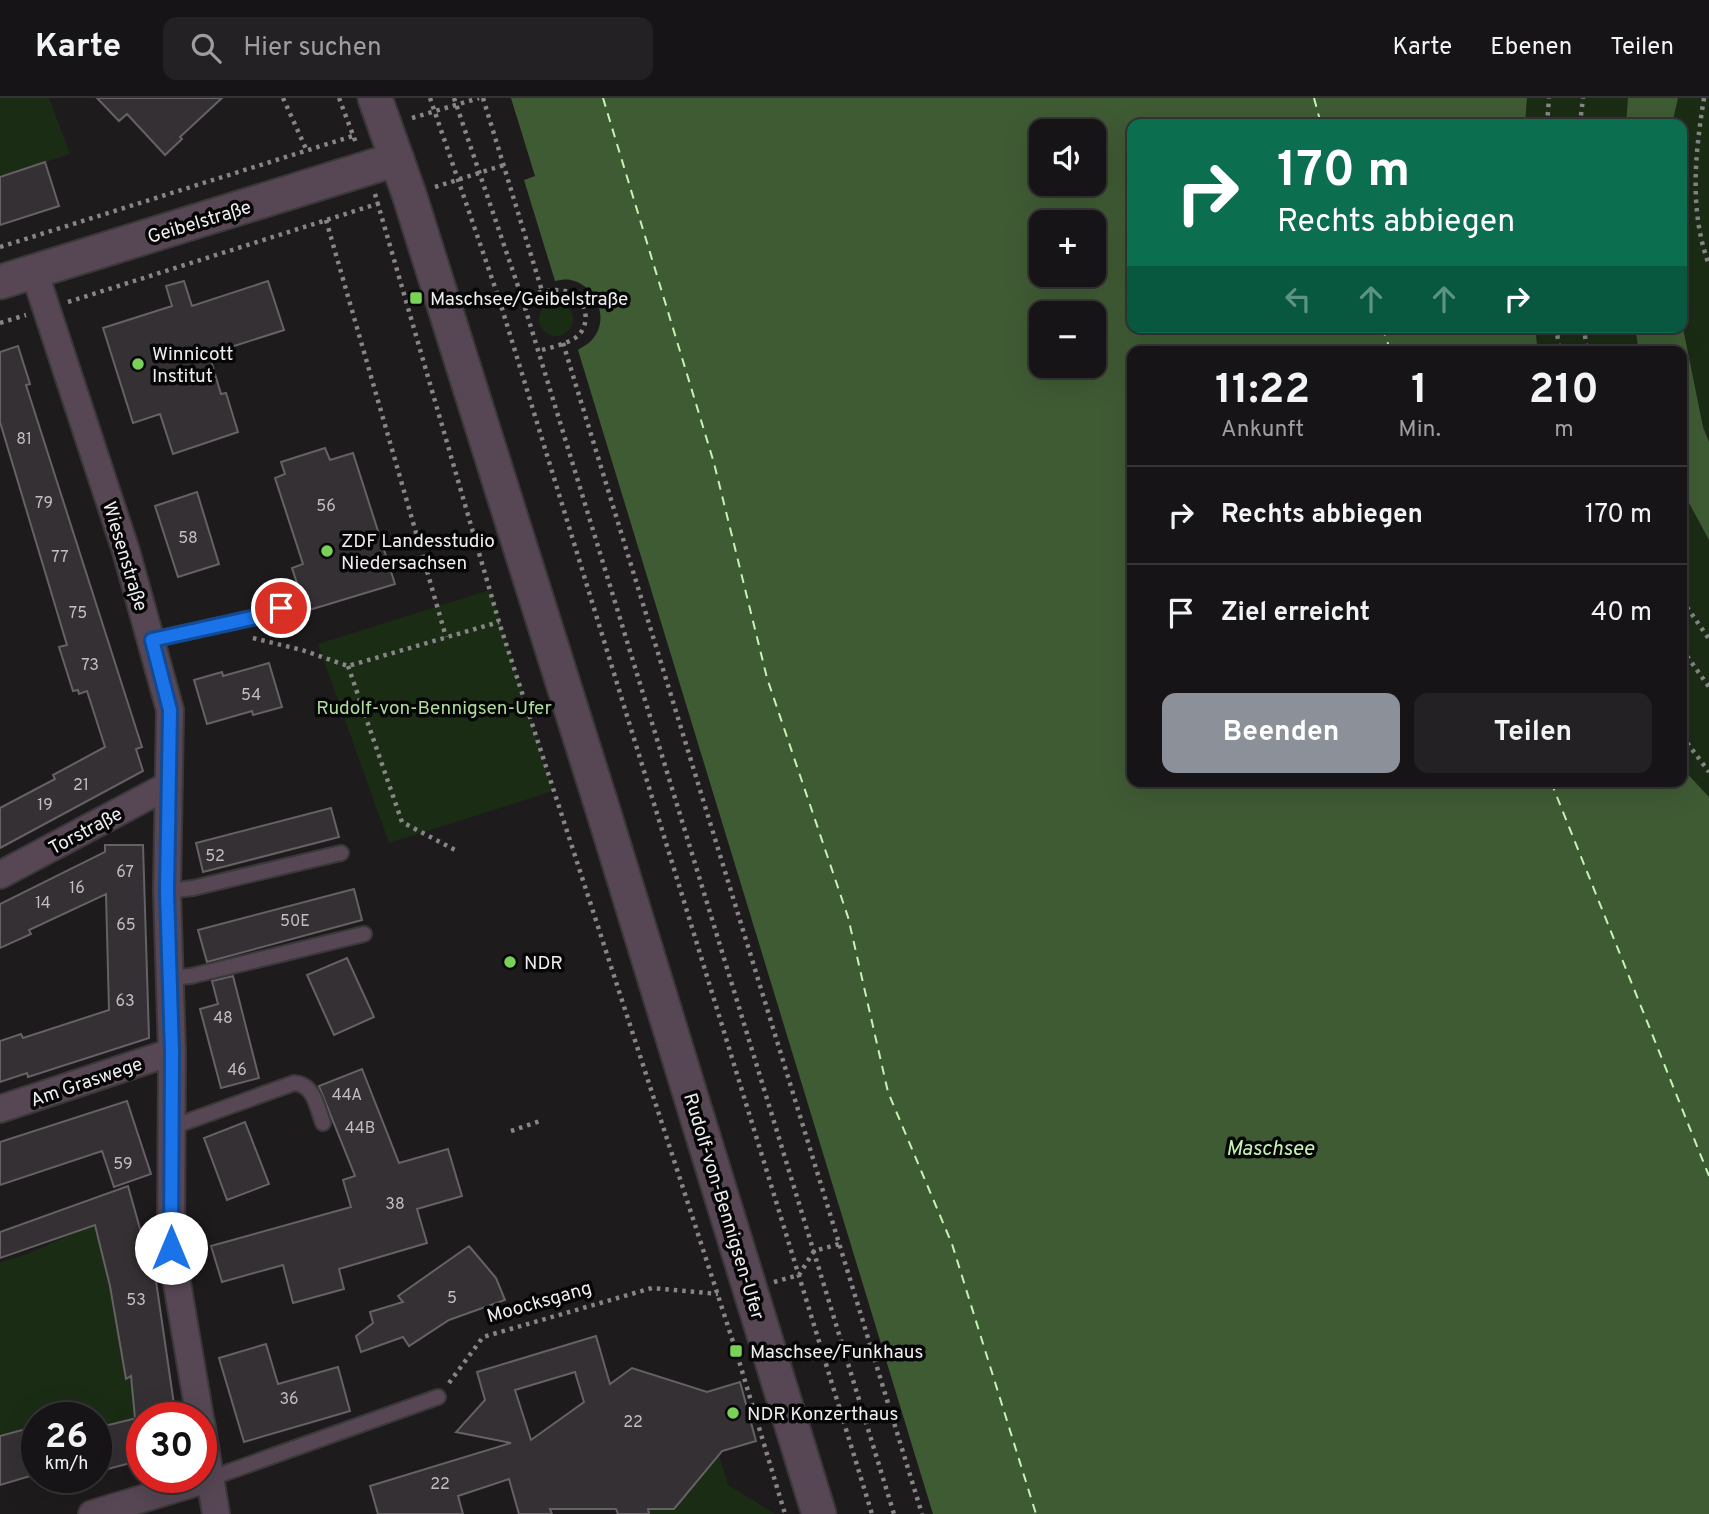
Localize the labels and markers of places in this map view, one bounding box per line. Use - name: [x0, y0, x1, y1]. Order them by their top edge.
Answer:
- place label: Maschsee/Geibelstraße: [430, 288, 628, 312]
- marker: Maschsee/Geibelstraße: [408, 290, 424, 306]
- place label: Winnicott Institut: [152, 343, 233, 389]
- marker: Winnicott Institut: [130, 356, 146, 372]
- place label: ZDF Landesstudio Niedersachsen: [341, 530, 495, 576]
- marker: ZDF Landesstudio Niedersachsen: [319, 543, 335, 559]
- pin: [251, 578, 311, 638]
- place label: NDR: [524, 952, 563, 976]
- marker: NDR: [502, 954, 518, 970]
- place label: Maschsee/Funkhaus: [750, 1341, 923, 1365]
- marker: Maschsee/Funkhaus: [728, 1343, 744, 1359]
- place label: NDR Konzerthaus: [747, 1403, 898, 1427]
- marker: NDR Konzerthaus: [725, 1405, 741, 1421]

